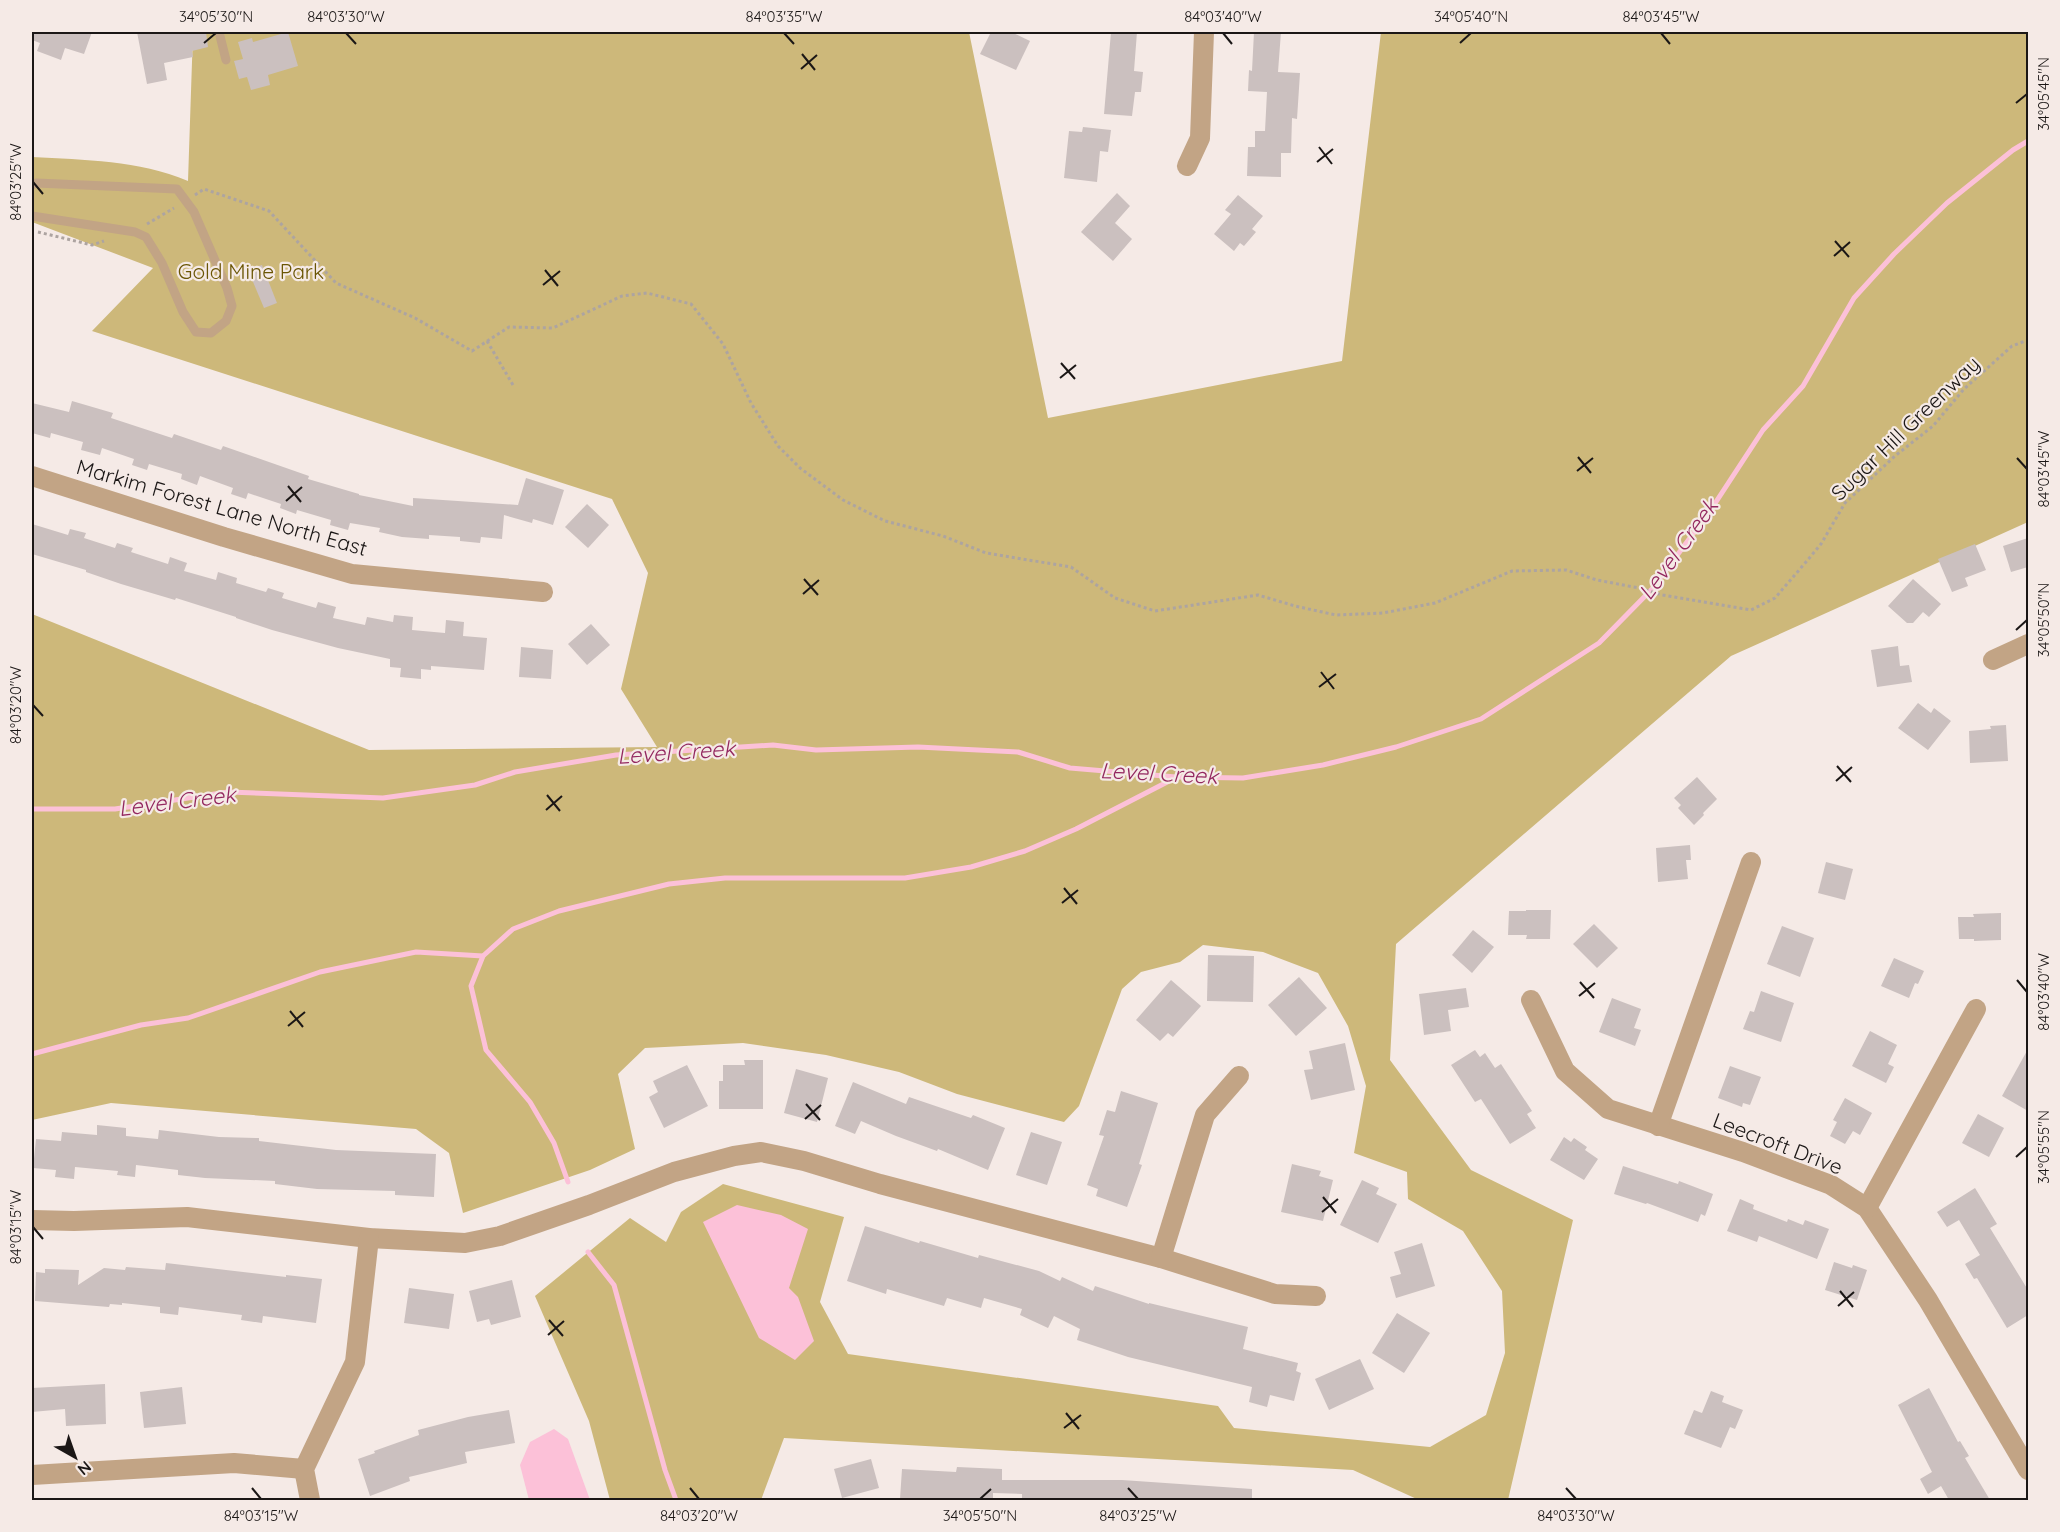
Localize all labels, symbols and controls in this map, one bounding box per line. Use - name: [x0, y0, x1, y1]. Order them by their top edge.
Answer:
- text: 34°05'30"N: [179, 7, 253, 26]
- text: 84°03'30"W: [307, 7, 385, 26]
- text: 84°03'35"W: [746, 7, 823, 26]
- text: 84°03'40"W: [1184, 7, 1262, 26]
- text: 34°05'40"N: [1434, 7, 1508, 26]
- text: 84°03'45"W: [1622, 7, 1700, 26]
- text: 34°05'45"N: [2034, 57, 2053, 131]
- text: 84°03'25"W: [6, 143, 25, 221]
- park label: Gold Mine Park: [178, 258, 324, 284]
- street label: Sugar Hill Greenway: [1825, 350, 1985, 506]
- text: 84°03'45"W: [2034, 430, 2053, 508]
- street label: Markim Forest Lane North East: [74, 453, 370, 561]
- water label: Level Creek: [1632, 491, 1725, 605]
- text: 34°05'50"N: [2034, 583, 2053, 657]
- text: 84°03'20"W: [6, 665, 25, 744]
- water label: Level Creek: [616, 734, 738, 770]
- water label: Level Creek: [1099, 756, 1221, 790]
- water label: Level Creek: [117, 780, 239, 822]
- text: 84°03'40"W: [2034, 953, 2053, 1031]
- street label: Leecroft Drive: [1709, 1106, 1847, 1180]
- text: 34°05'55"N: [2034, 1110, 2053, 1184]
- text: 84°03'15"W: [6, 1189, 25, 1264]
- north arrow: [45, 1427, 105, 1487]
- text: N: [74, 1457, 96, 1480]
- text: 84°03'15"W: [224, 1506, 299, 1525]
- text: 84°03'20"W: [660, 1506, 739, 1525]
- text: 34°05'50"N: [943, 1506, 1017, 1525]
- text: 84°03'25"W: [1099, 1506, 1177, 1525]
- text: 84°03'30"W: [1537, 1506, 1615, 1525]

